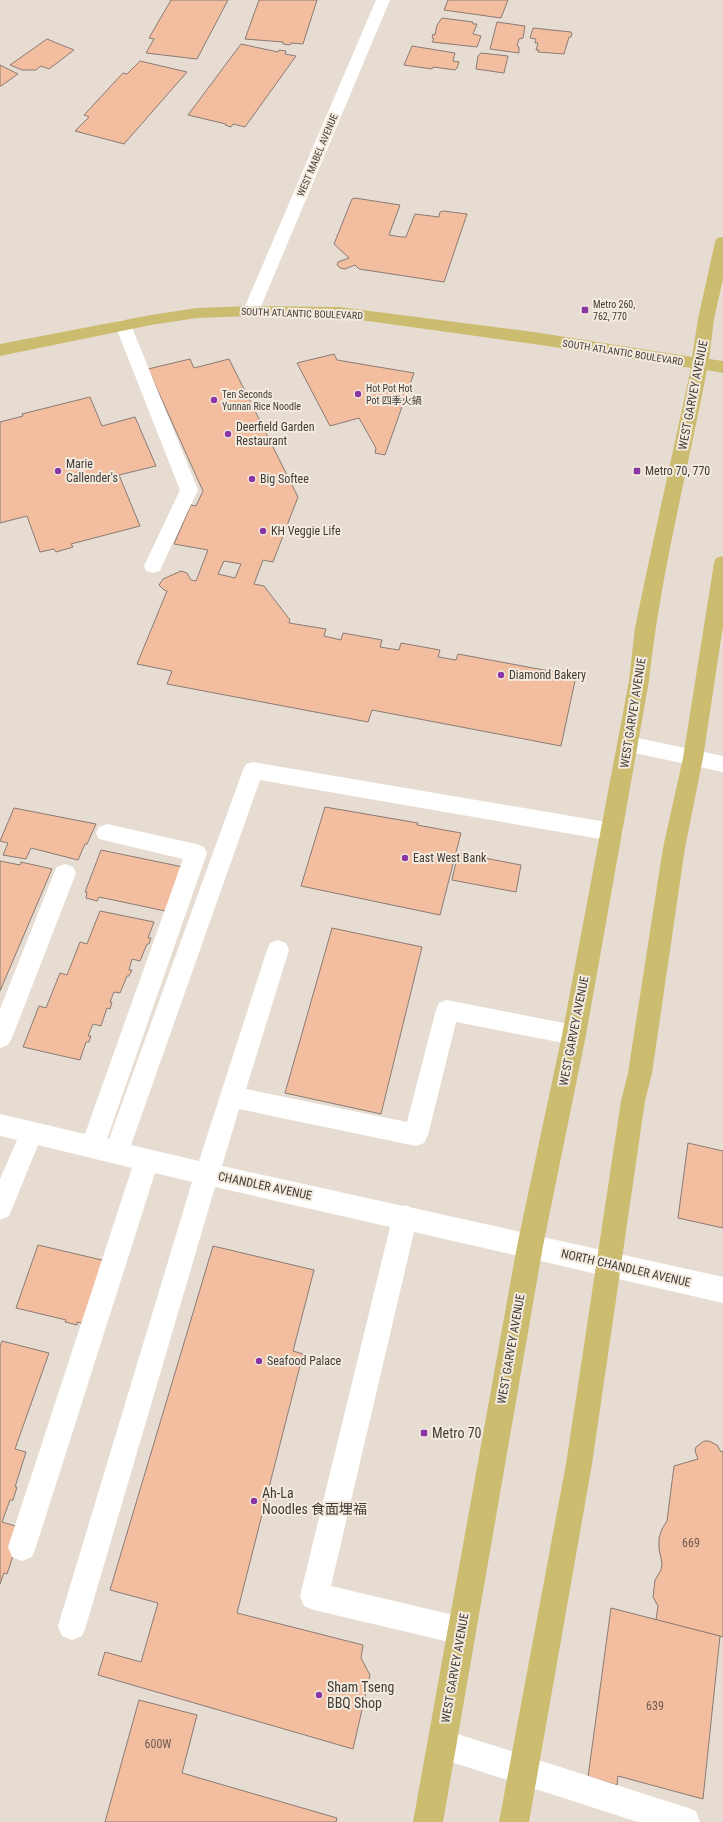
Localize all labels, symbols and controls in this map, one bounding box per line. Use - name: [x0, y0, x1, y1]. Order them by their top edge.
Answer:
- street label: WEST MABEL AVENUE: [295, 112, 340, 198]
- place label: Metro 260, 762, 770: [593, 299, 635, 322]
- marker: Metro 260, 762, 770: [580, 305, 590, 315]
- street label: SOUTH ATLANTIC BOULEVARD: [241, 306, 363, 321]
- street label: SOUTH ATLANTIC BOULEVARD: [562, 338, 684, 368]
- street label: WEST GARVEY AVENUE: [676, 339, 710, 451]
- place label: Hot Pot Hot Pot 四季火鍋: [366, 383, 422, 406]
- place label: Ten Seconds Yunnan Rice Noodle: [222, 389, 301, 412]
- marker: Hot Pot Hot Pot 四季火鍋: [353, 389, 363, 399]
- marker: Ten Seconds Yunnan Rice Noodle: [209, 395, 219, 405]
- place label: Deerfield Garden Restaurant: [236, 420, 315, 448]
- marker: Deerfield Garden Restaurant: [223, 429, 233, 439]
- place label: Marie Callender's: [66, 457, 118, 485]
- place label: Metro 70, 770: [645, 464, 710, 478]
- marker: Marie Callender's: [53, 466, 63, 476]
- marker: Metro 70, 770: [632, 466, 642, 476]
- place label: Big Softee: [260, 472, 309, 486]
- marker: Big Softee: [247, 474, 257, 484]
- place label: KH Veggie Life: [271, 524, 341, 538]
- marker: KH Veggie Life: [258, 526, 268, 536]
- street label: WEST GARVEY AVENUE: [617, 657, 649, 769]
- place label: Diamond Bakery: [509, 668, 586, 682]
- marker: Diamond Bakery: [496, 670, 506, 680]
- place label: East West Bank: [413, 851, 487, 865]
- marker: East West Bank: [400, 853, 410, 863]
- street label: WEST GARVEY AVENUE: [557, 975, 591, 1087]
- street label: CHANDLER AVENUE: [217, 1169, 313, 1203]
- street label: NORTH CHANDLER AVENUE: [560, 1246, 692, 1290]
- street label: WEST GARVEY AVENUE: [494, 1293, 528, 1405]
- place label: Seafood Palace: [267, 1354, 342, 1368]
- marker: Seafood Palace: [254, 1356, 264, 1366]
- place label: Metro 70: [432, 1425, 482, 1441]
- marker: Metro 70: [419, 1428, 429, 1438]
- place label: Ah-La Noodles 食面埋福: [262, 1485, 367, 1517]
- marker: Ah-La Noodles 食面埋福: [249, 1496, 259, 1506]
- house number: 669: [682, 1536, 700, 1550]
- street label: WEST GARVEY AVENUE: [438, 1612, 472, 1724]
- place label: Sham Tseng BBQ Shop: [327, 1679, 394, 1711]
- marker: Sham Tseng BBQ Shop: [314, 1690, 324, 1700]
- house number: 639: [646, 1699, 664, 1713]
- house number: 600W: [145, 1737, 171, 1751]

